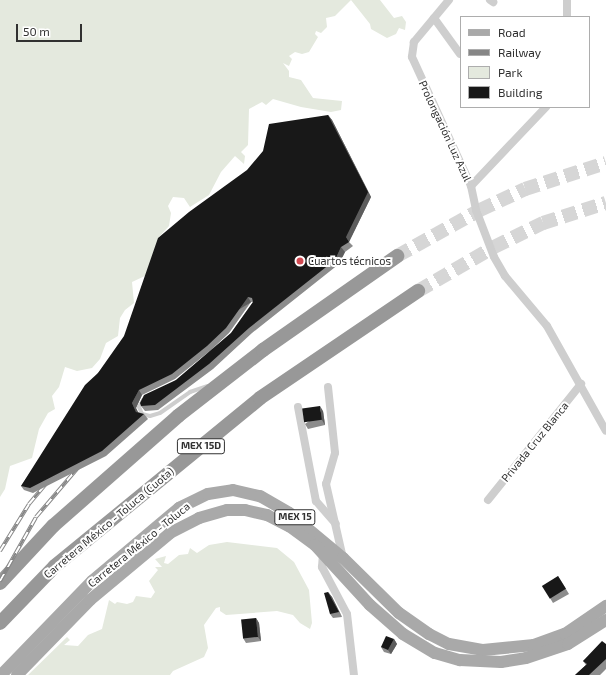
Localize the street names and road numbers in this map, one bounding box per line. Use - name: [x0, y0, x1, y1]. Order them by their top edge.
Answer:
- street label: Prolongación Luz Azul: [416, 78, 474, 184]
- street label: Privada Cruz Blanca: [499, 399, 571, 485]
- road number: MEX 15D: [176, 438, 226, 454]
- street label: Carretera México - Toluca (Cuota): [41, 465, 177, 581]
- street label: Carretera México - Toluca: [85, 500, 193, 590]
- road number: MEX 15: [274, 509, 316, 525]

